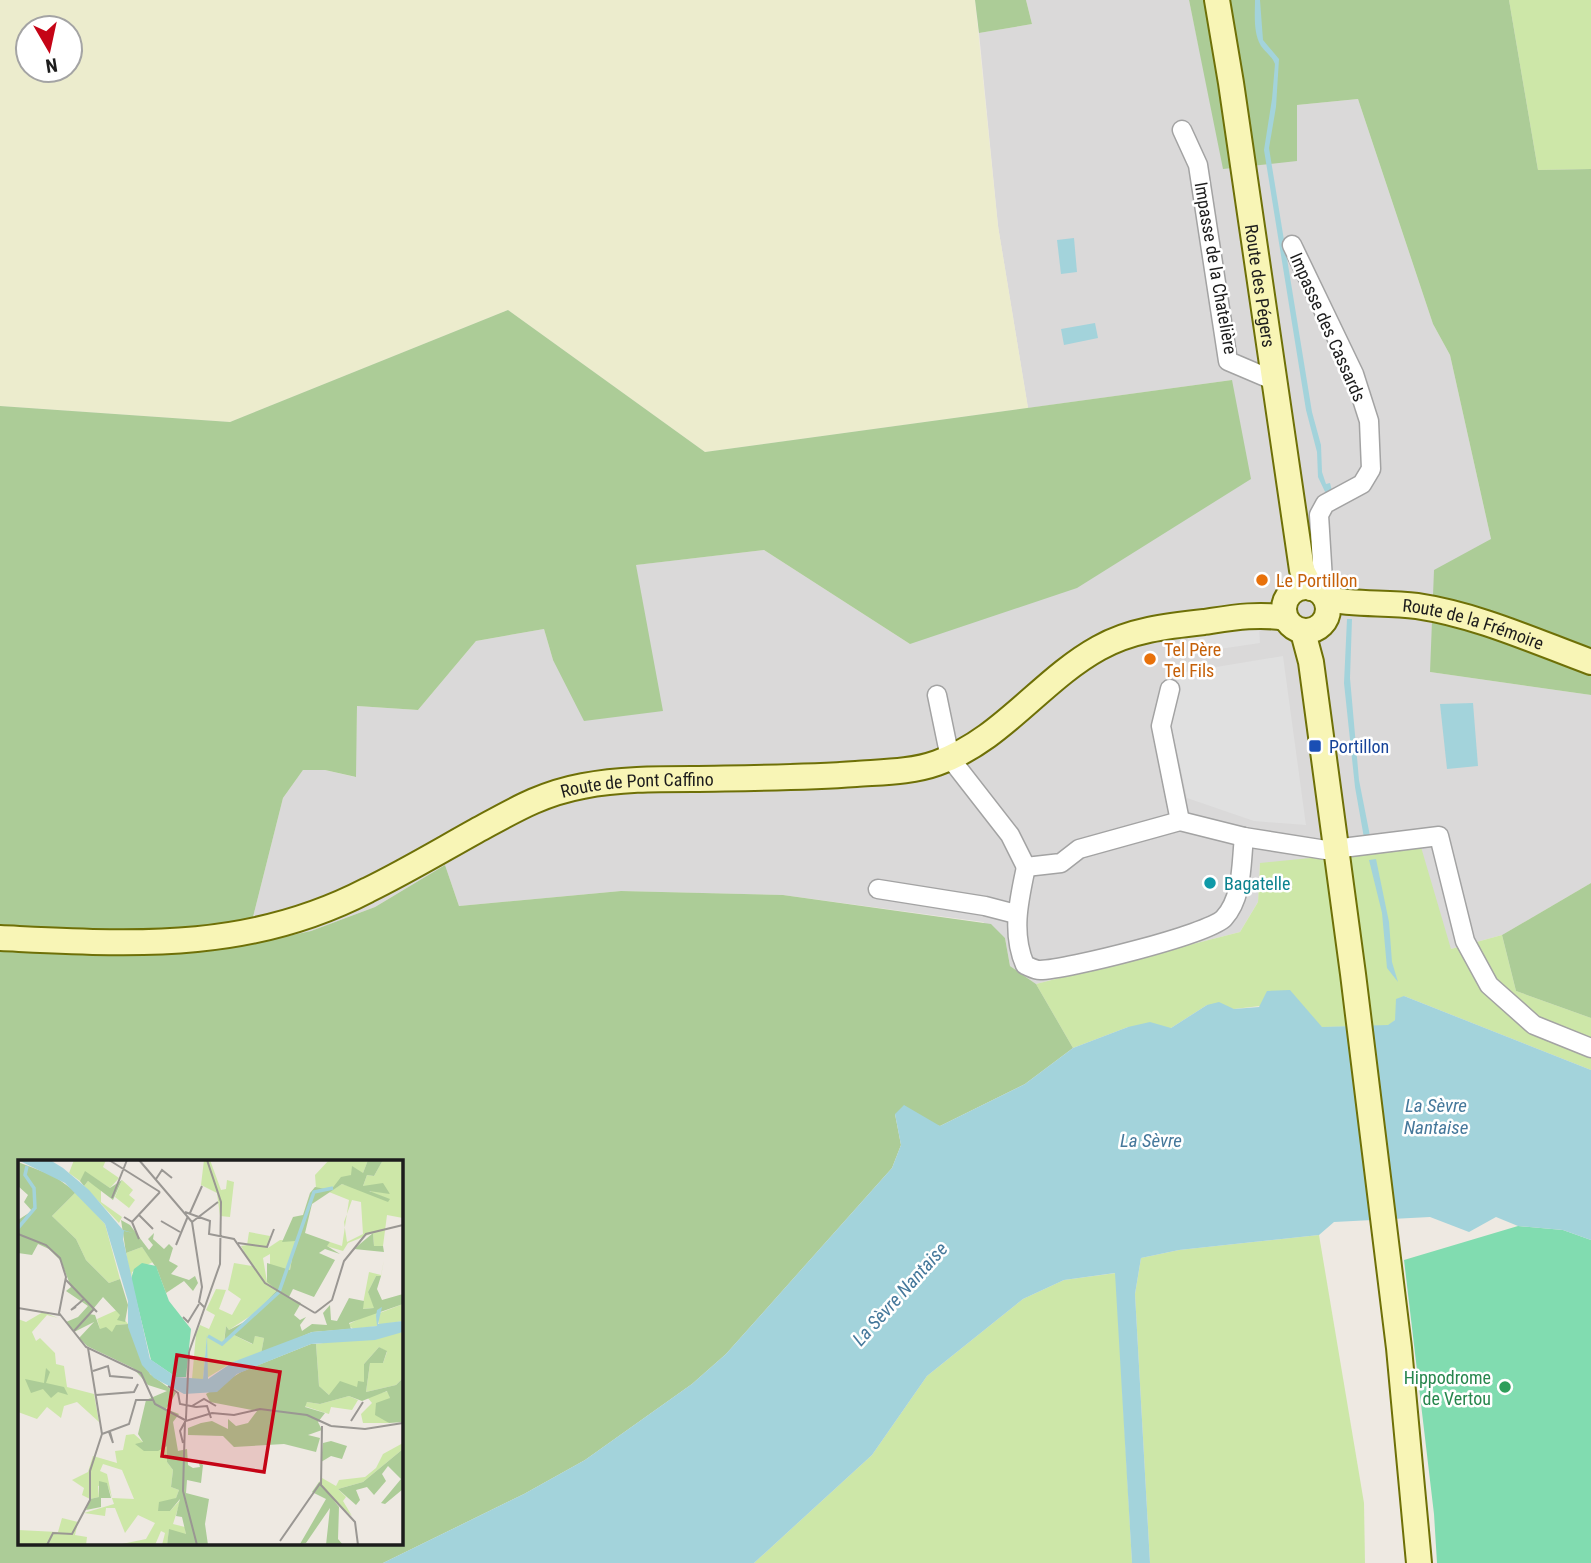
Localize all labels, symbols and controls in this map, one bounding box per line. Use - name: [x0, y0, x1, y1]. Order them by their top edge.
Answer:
- north arrow: [14, 14, 84, 84]
- text: N: [44, 53, 59, 78]
- street label: Impasse de la Chatelière: [1190, 180, 1242, 356]
- street label: Route des Pégers: [1241, 223, 1280, 349]
- street label: Impasse des Cassards: [1286, 249, 1370, 405]
- place label: Le Portillon: [1276, 570, 1357, 591]
- marker: Le Portillon: [1254, 572, 1270, 588]
- street label: Route de la Frémoire: [1402, 594, 1547, 653]
- place label: Tel Père Tel Fils: [1164, 639, 1221, 681]
- marker: Tel Père Tel Fils: [1142, 651, 1158, 667]
- place label: Portillon: [1329, 736, 1389, 757]
- marker: Portillon: [1307, 738, 1323, 754]
- street label: Route de Pont Caffino: [558, 768, 714, 801]
- place label: Bagatelle: [1224, 873, 1290, 894]
- marker: Bagatelle: [1202, 875, 1218, 891]
- water label: La Sèvre Nantaise: [1404, 1094, 1468, 1139]
- water label: La Sèvre: [1120, 1129, 1182, 1152]
- inset map: [18, 1160, 402, 1546]
- water label: La Sèvre Nantaise: [848, 1238, 952, 1350]
- place label: Hippodrome de Vertou: [1404, 1367, 1491, 1409]
- marker: Hippodrome de Vertou: [1497, 1379, 1513, 1395]

